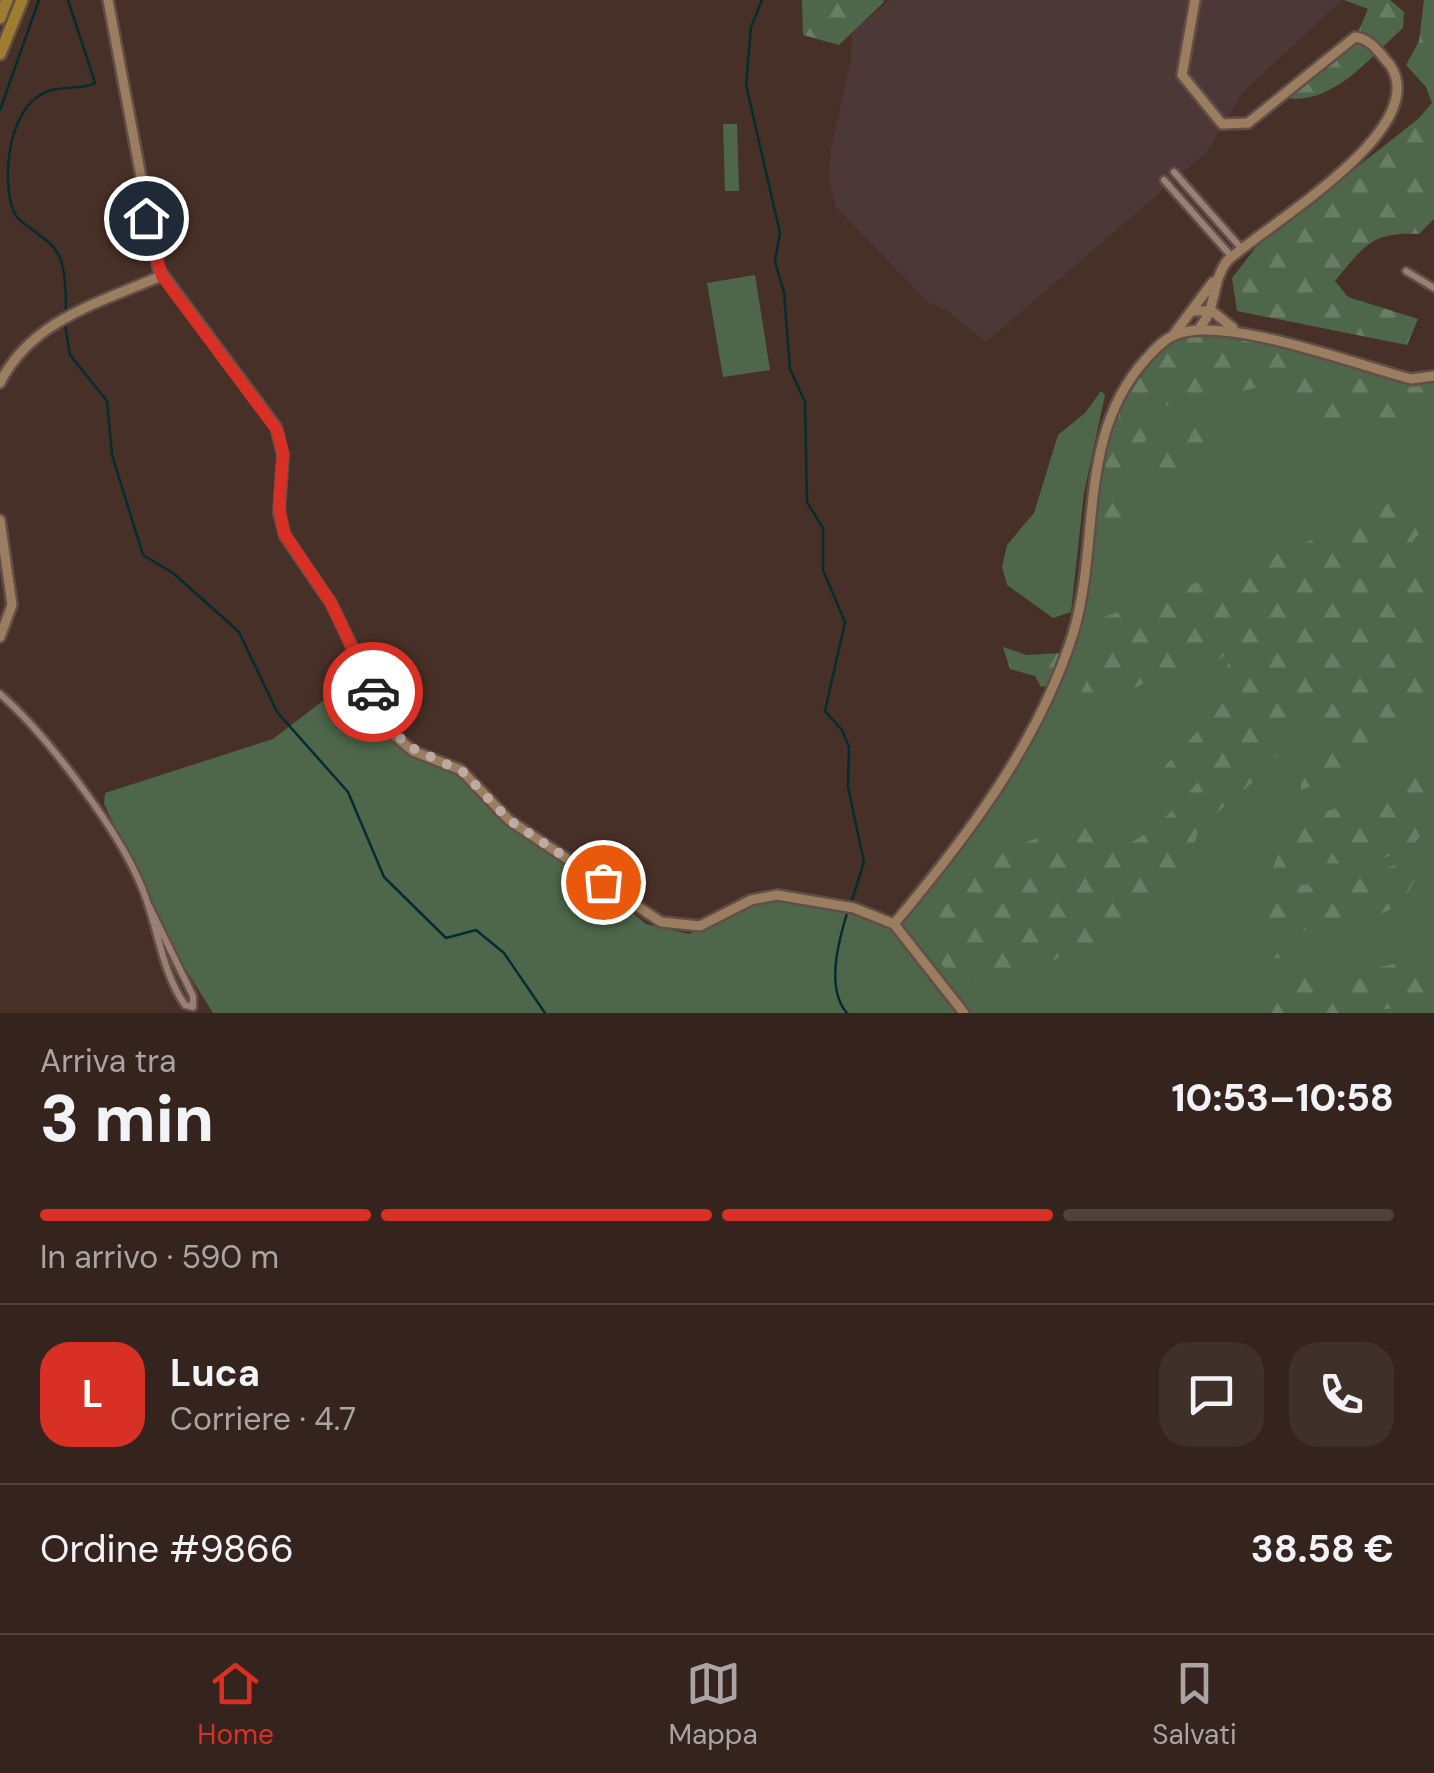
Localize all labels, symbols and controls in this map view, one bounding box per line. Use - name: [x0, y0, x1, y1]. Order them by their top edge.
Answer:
- pin: [104, 176, 189, 261]
- icon: home: [119, 191, 174, 246]
- courier: [323, 642, 423, 742]
- icon: car: [346, 665, 401, 720]
- pin: [561, 840, 646, 925]
- icon: bag: [576, 855, 631, 910]
- text: Arriva tra: [40, 1040, 176, 1082]
- text: 10:53–10:58: [1172, 1073, 1394, 1123]
- text: 3 min: [40, 1077, 214, 1161]
- text: In arrivo · 590 m: [40, 1236, 279, 1278]
- button: chat: [1159, 1342, 1264, 1447]
- button: phone: [1289, 1342, 1394, 1447]
- text: Luca: [170, 1348, 260, 1398]
- text: L: [82, 1369, 103, 1419]
- text: Corriere · 4.7: [170, 1398, 356, 1440]
- text: Ordine #9866: [40, 1524, 294, 1574]
- text: 38.58 €: [1251, 1524, 1394, 1574]
- tab: Home: [197, 1656, 274, 1753]
- tab: Mappa: [669, 1656, 758, 1753]
- tab: Salvati: [1152, 1656, 1237, 1753]

